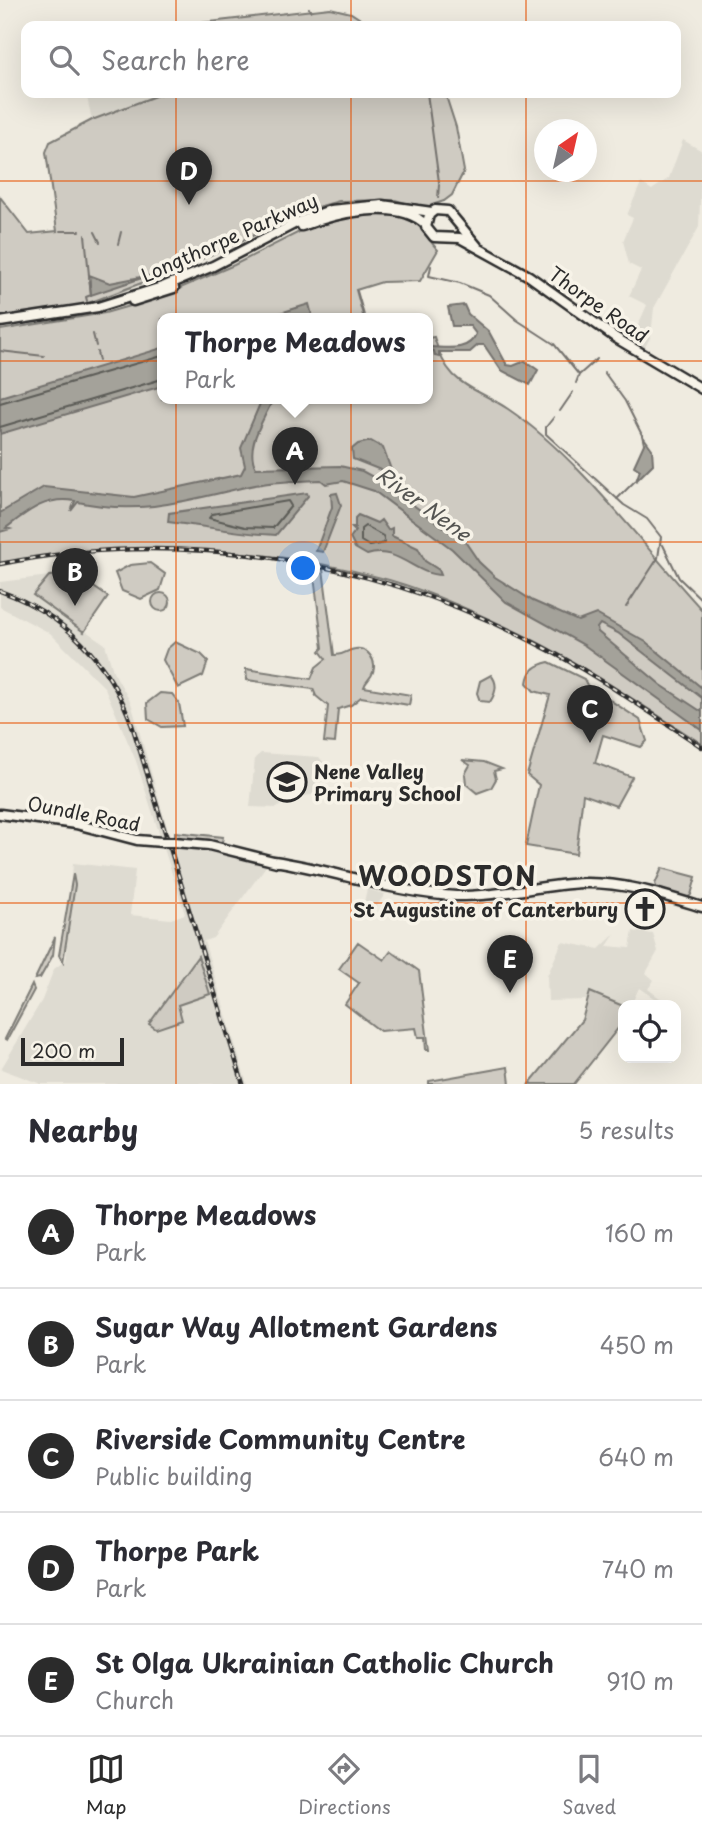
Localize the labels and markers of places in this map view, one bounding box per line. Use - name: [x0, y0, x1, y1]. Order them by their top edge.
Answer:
- pin: D: [166, 147, 212, 205]
- pin: A: [272, 427, 318, 485]
- pin: B: [52, 548, 98, 606]
- pin: C: [567, 685, 613, 743]
- place label: Nene Valley Primary School: [314, 757, 462, 807]
- school or university icon: Nene Valley Primary School: [266, 761, 308, 803]
- church icon: St Augustine of Canterbury: [624, 888, 666, 930]
- place label: St Augustine of Canterbury: [353, 895, 618, 923]
- pin: E: [487, 935, 533, 993]

